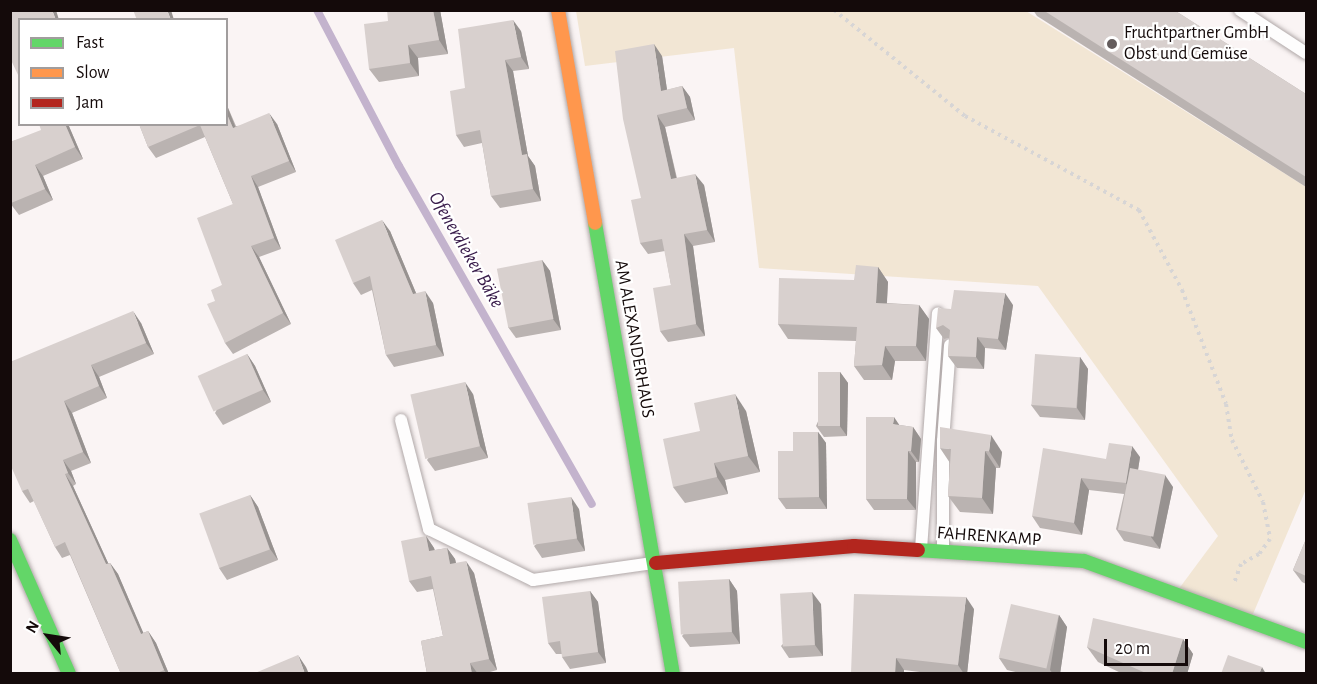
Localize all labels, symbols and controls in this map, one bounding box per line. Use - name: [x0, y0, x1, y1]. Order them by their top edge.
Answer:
- legend: [18, 18, 228, 126]
- place label: Fruchtpartner GmbH Obst und Gemüse: [1124, 23, 1269, 66]
- text: Fast: [76, 34, 104, 52]
- marker: Fruchtpartner GmbH Obst und Gemüse: [1105, 37, 1119, 51]
- text: Slow: [76, 64, 109, 82]
- text: Jam: [76, 94, 104, 112]
- water label: Ofenerdieker Bäke: [423, 187, 509, 313]
- street label: AM ALEXANDERHAUS: [609, 258, 659, 420]
- street label: FAHRENKAMP: [936, 523, 1042, 551]
- north arrow: [18, 606, 78, 666]
- text: N: [23, 618, 42, 636]
- scale bar: [1107, 627, 1191, 665]
- text: 20 m: [1115, 640, 1150, 658]

